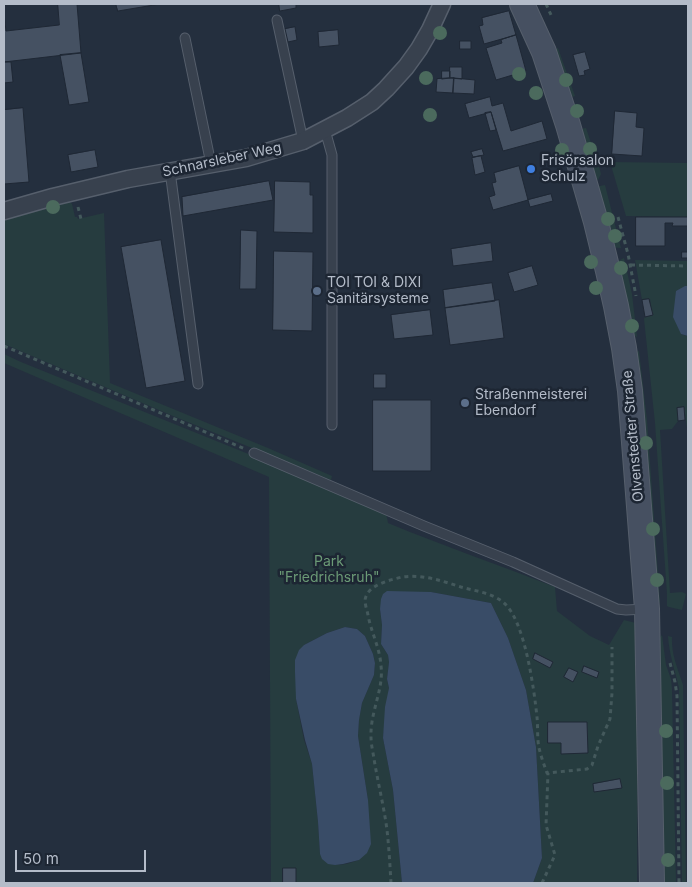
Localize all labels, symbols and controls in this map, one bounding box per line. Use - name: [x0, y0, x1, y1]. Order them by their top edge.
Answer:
- street label: Schnarsleber Weg: [161, 139, 283, 181]
- place label: Frisörsalon Schulz: [541, 153, 614, 186]
- marker: Frisörsalon Schulz: [525, 163, 537, 175]
- place label: TOI TOI & DIXI Sanitärsysteme: [327, 275, 429, 308]
- marker: TOI TOI & DIXI Sanitärsysteme: [311, 285, 323, 297]
- street label: Olvenstedter Straße: [619, 369, 647, 503]
- place label: Straßenmeisterei Ebendorf: [475, 387, 587, 420]
- marker: Straßenmeisterei Ebendorf: [459, 397, 471, 409]
- park label: Park "Friedrichsruh": [279, 554, 379, 586]
- scale bar: [18, 840, 149, 872]
- text: 50 m: [23, 849, 59, 868]

